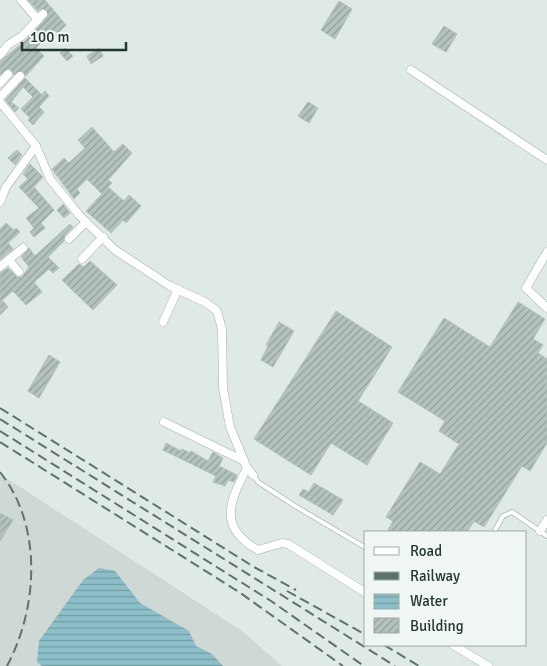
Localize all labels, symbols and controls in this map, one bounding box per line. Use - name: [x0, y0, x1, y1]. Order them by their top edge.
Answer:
- scale bar: [22, 20, 126, 52]
- text: 100 m: [30, 28, 70, 46]
- legend: [364, 531, 527, 646]
- text: Road: [410, 542, 442, 560]
- text: Railway: [410, 567, 460, 585]
- text: Water: [410, 592, 448, 610]
- text: Building: [410, 617, 464, 635]

